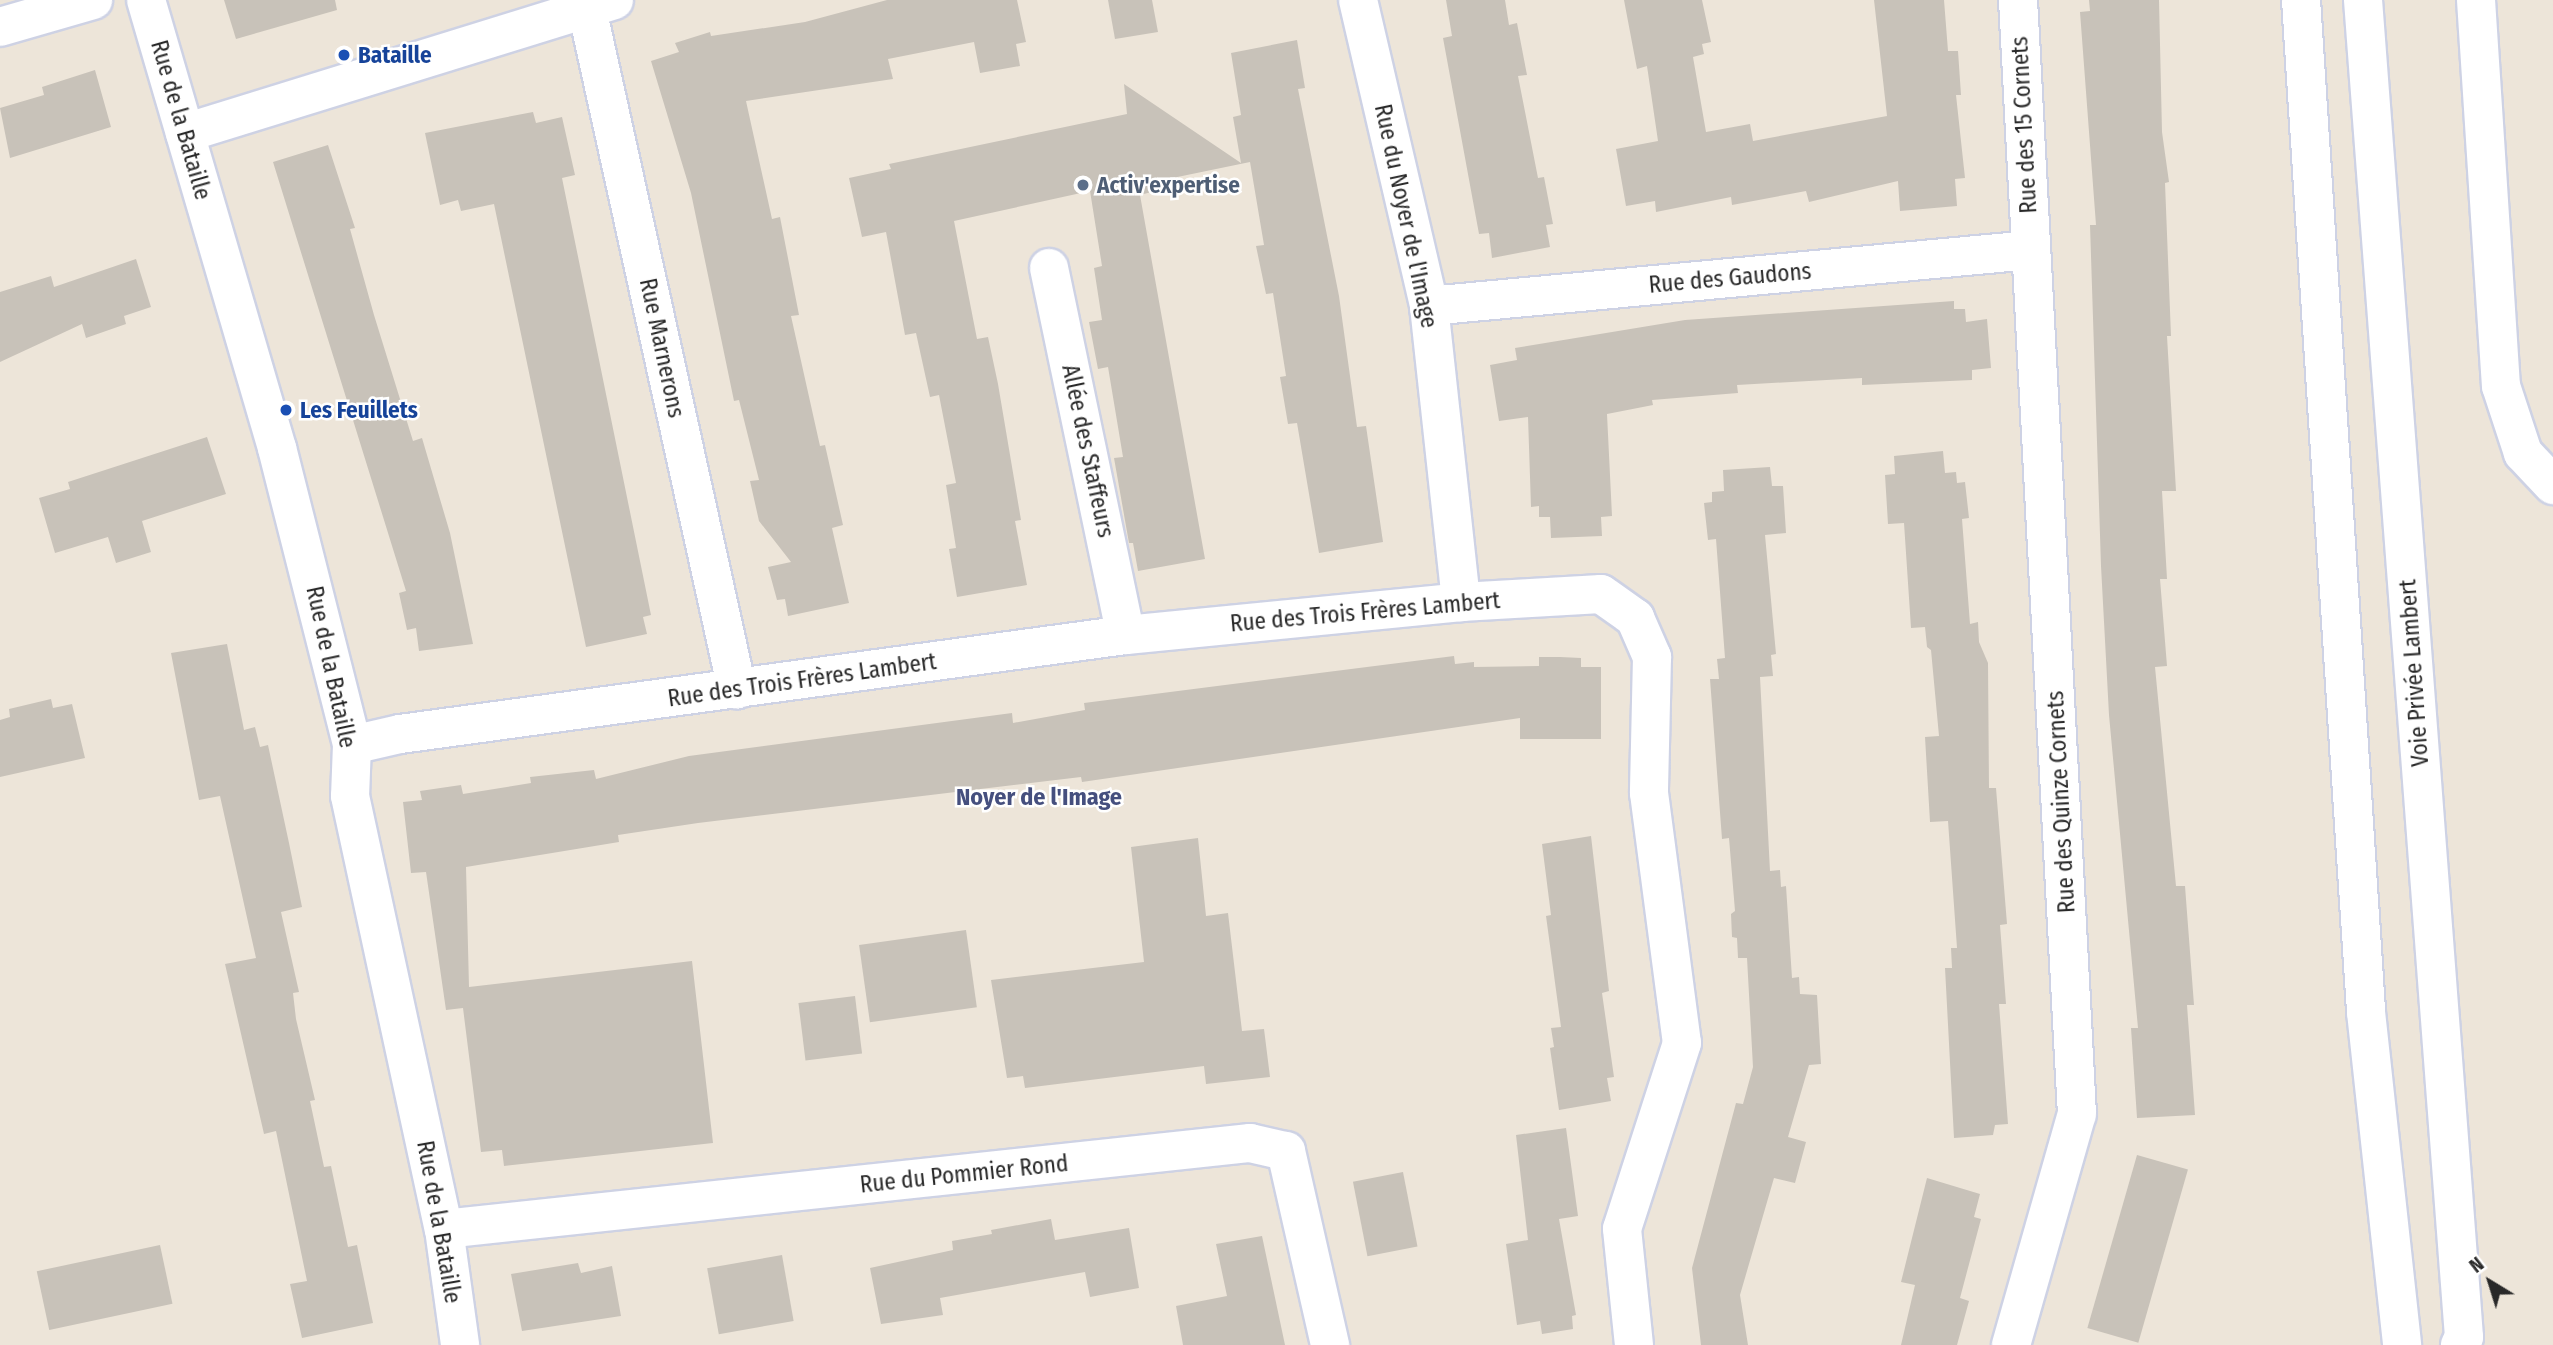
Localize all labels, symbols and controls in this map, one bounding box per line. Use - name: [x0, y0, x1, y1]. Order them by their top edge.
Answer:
- street label: Rue des 15 Cornets: [2006, 36, 2042, 214]
- street label: Rue de la Bataille: [145, 37, 217, 203]
- place label: Bataille: [358, 41, 432, 69]
- marker: Bataille: [336, 47, 352, 63]
- street label: Rue du Noyer de l'Image: [1369, 102, 1443, 330]
- place label: Activ'expertise: [1097, 171, 1240, 199]
- marker: Activ'expertise: [1075, 177, 1091, 193]
- street label: Rue des Gaudons: [1648, 257, 1812, 299]
- street label: Rue Marnerons: [634, 276, 690, 420]
- street label: Allée des Staffeurs: [1056, 362, 1120, 540]
- place label: Les Feuillets: [300, 396, 418, 424]
- marker: Les Feuillets: [278, 402, 294, 418]
- street label: Voie Privée Lambert: [2394, 578, 2434, 768]
- street label: Rue de la Bataille: [300, 584, 362, 750]
- street label: Rue des Trois Frères Lambert: [1229, 586, 1501, 638]
- street label: Rue des Trois Frères Lambert: [666, 647, 938, 713]
- street label: Rue des Quinze Cornets: [2041, 690, 2081, 914]
- district label: Noyer de l'Image: [956, 784, 1122, 812]
- street label: Rue de la Bataille: [411, 1138, 467, 1306]
- street label: Rue du Pommier Rond: [859, 1149, 1069, 1199]
- north arrow: [2455, 1247, 2525, 1317]
- text: N: [2465, 1252, 2488, 1278]

